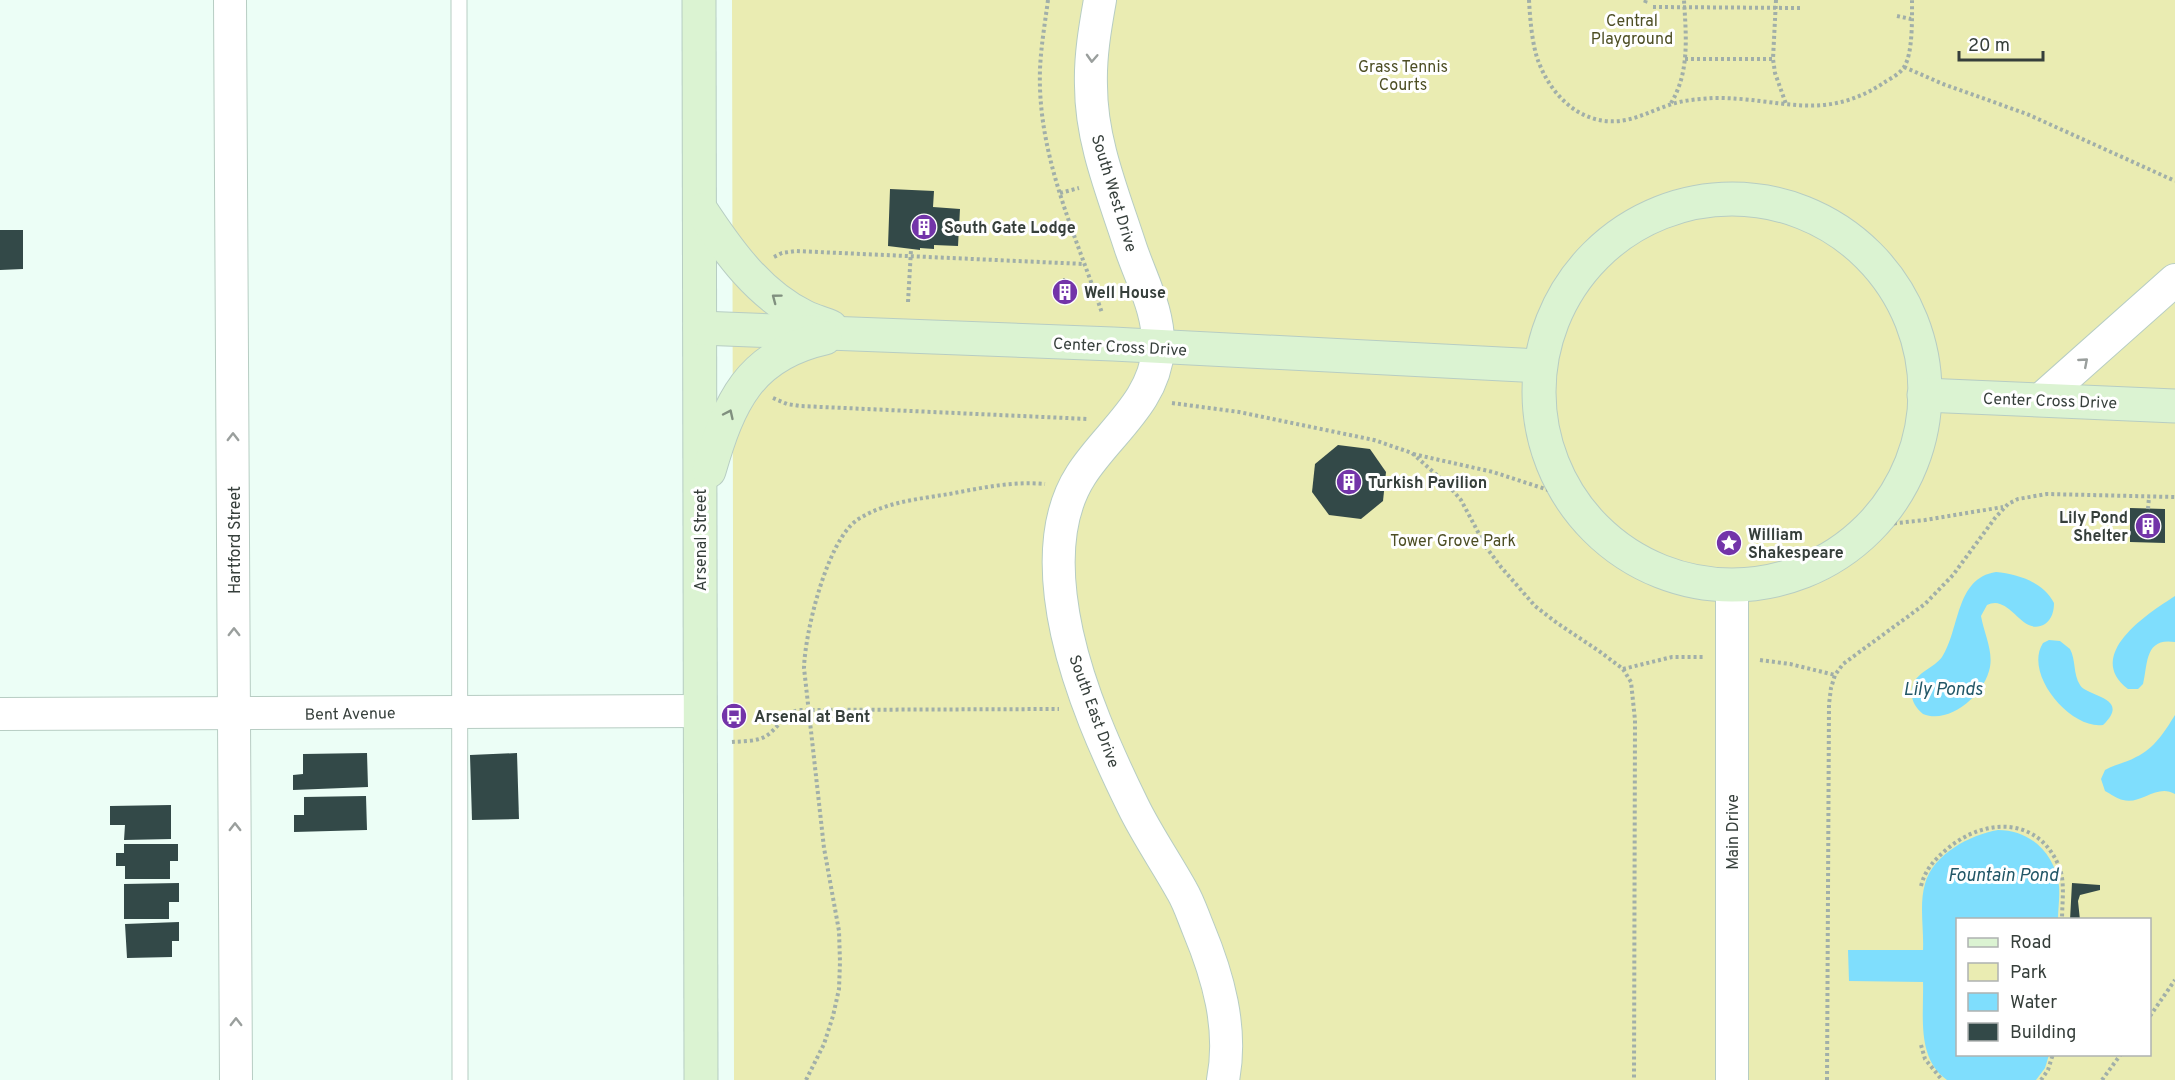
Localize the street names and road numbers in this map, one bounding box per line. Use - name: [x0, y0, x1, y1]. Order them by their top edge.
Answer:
- street label: South West Drive: [1086, 132, 1140, 255]
- street label: Center Cross Drive: [1052, 334, 1187, 361]
- street label: Center Cross Drive: [1983, 390, 2117, 414]
- street label: Hartford Street: [226, 486, 246, 594]
- street label: Arsenal Street: [692, 489, 712, 591]
- street label: South East Drive: [1063, 652, 1123, 771]
- street label: Bent Avenue: [304, 704, 396, 726]
- street label: Main Drive: [1724, 794, 1744, 870]

